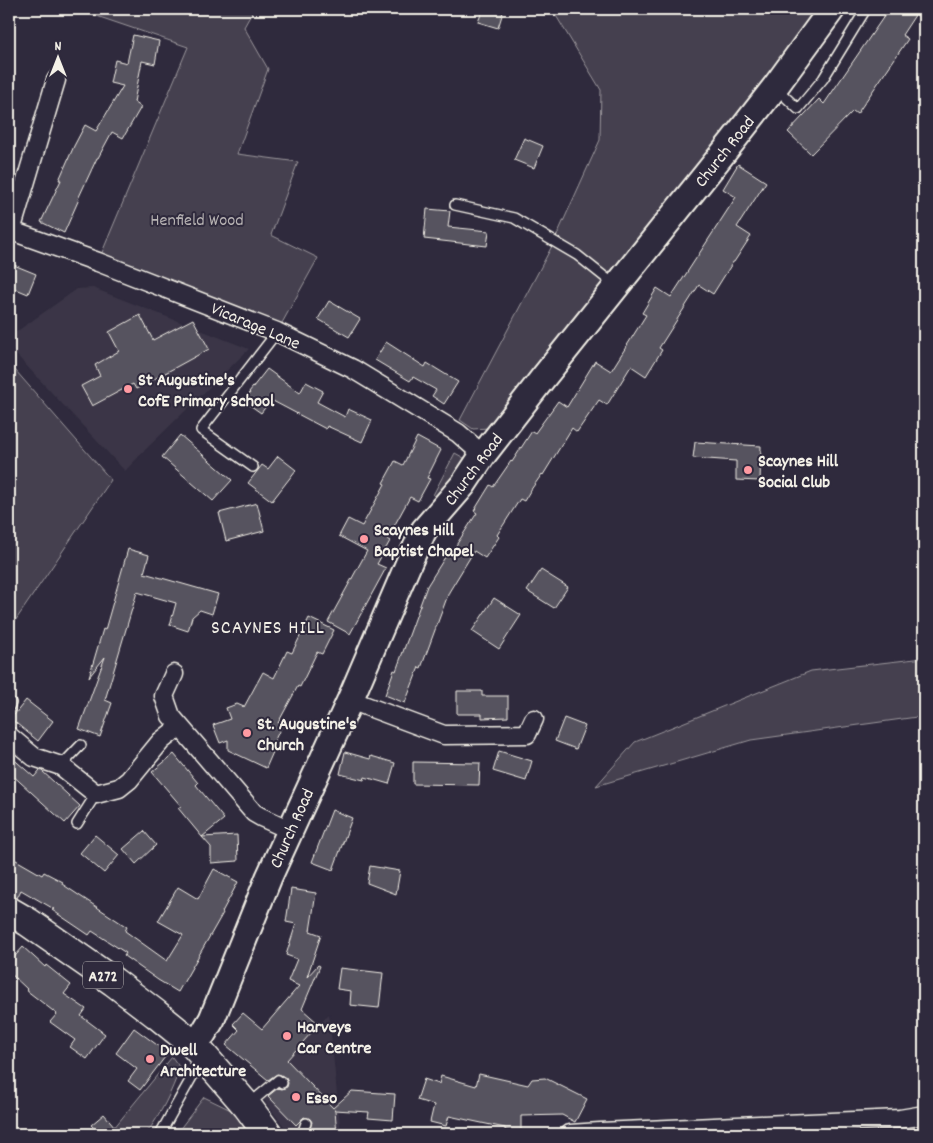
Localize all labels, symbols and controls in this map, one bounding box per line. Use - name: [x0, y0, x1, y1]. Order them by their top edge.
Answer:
- north arrow: [32, 32, 82, 82]
- text: N: [55, 37, 62, 57]
- street label: Church Road: [690, 111, 762, 194]
- park label: Henfield Wood: [150, 209, 244, 234]
- street label: Vicarage Lane: [207, 297, 304, 357]
- place label: St Augustine's CofE Primary School: [138, 369, 275, 415]
- marker: St Augustine's CofE Primary School: [122, 383, 134, 395]
- street label: Church Road: [439, 429, 511, 512]
- place label: Scaynes Hill Social Club: [758, 450, 839, 496]
- marker: Scaynes Hill Social Club: [742, 464, 754, 476]
- place label: Scaynes Hill Baptist Chapel: [374, 519, 474, 565]
- marker: Scaynes Hill Baptist Chapel: [358, 533, 370, 545]
- district label: SCAYNES HILL: [211, 615, 325, 643]
- place label: St. Augustine's Church: [257, 713, 357, 759]
- marker: St. Augustine's Church: [241, 727, 253, 739]
- street label: Church Road: [265, 785, 322, 873]
- road number: A272: [83, 962, 123, 988]
- place label: Harveys Car Centre: [297, 1016, 372, 1062]
- marker: Harveys Car Centre: [281, 1030, 293, 1042]
- place label: Dwell Architecture: [160, 1039, 246, 1085]
- marker: Dwell Architecture: [144, 1053, 156, 1065]
- place label: Esso: [306, 1087, 337, 1112]
- marker: Esso: [290, 1091, 302, 1103]

